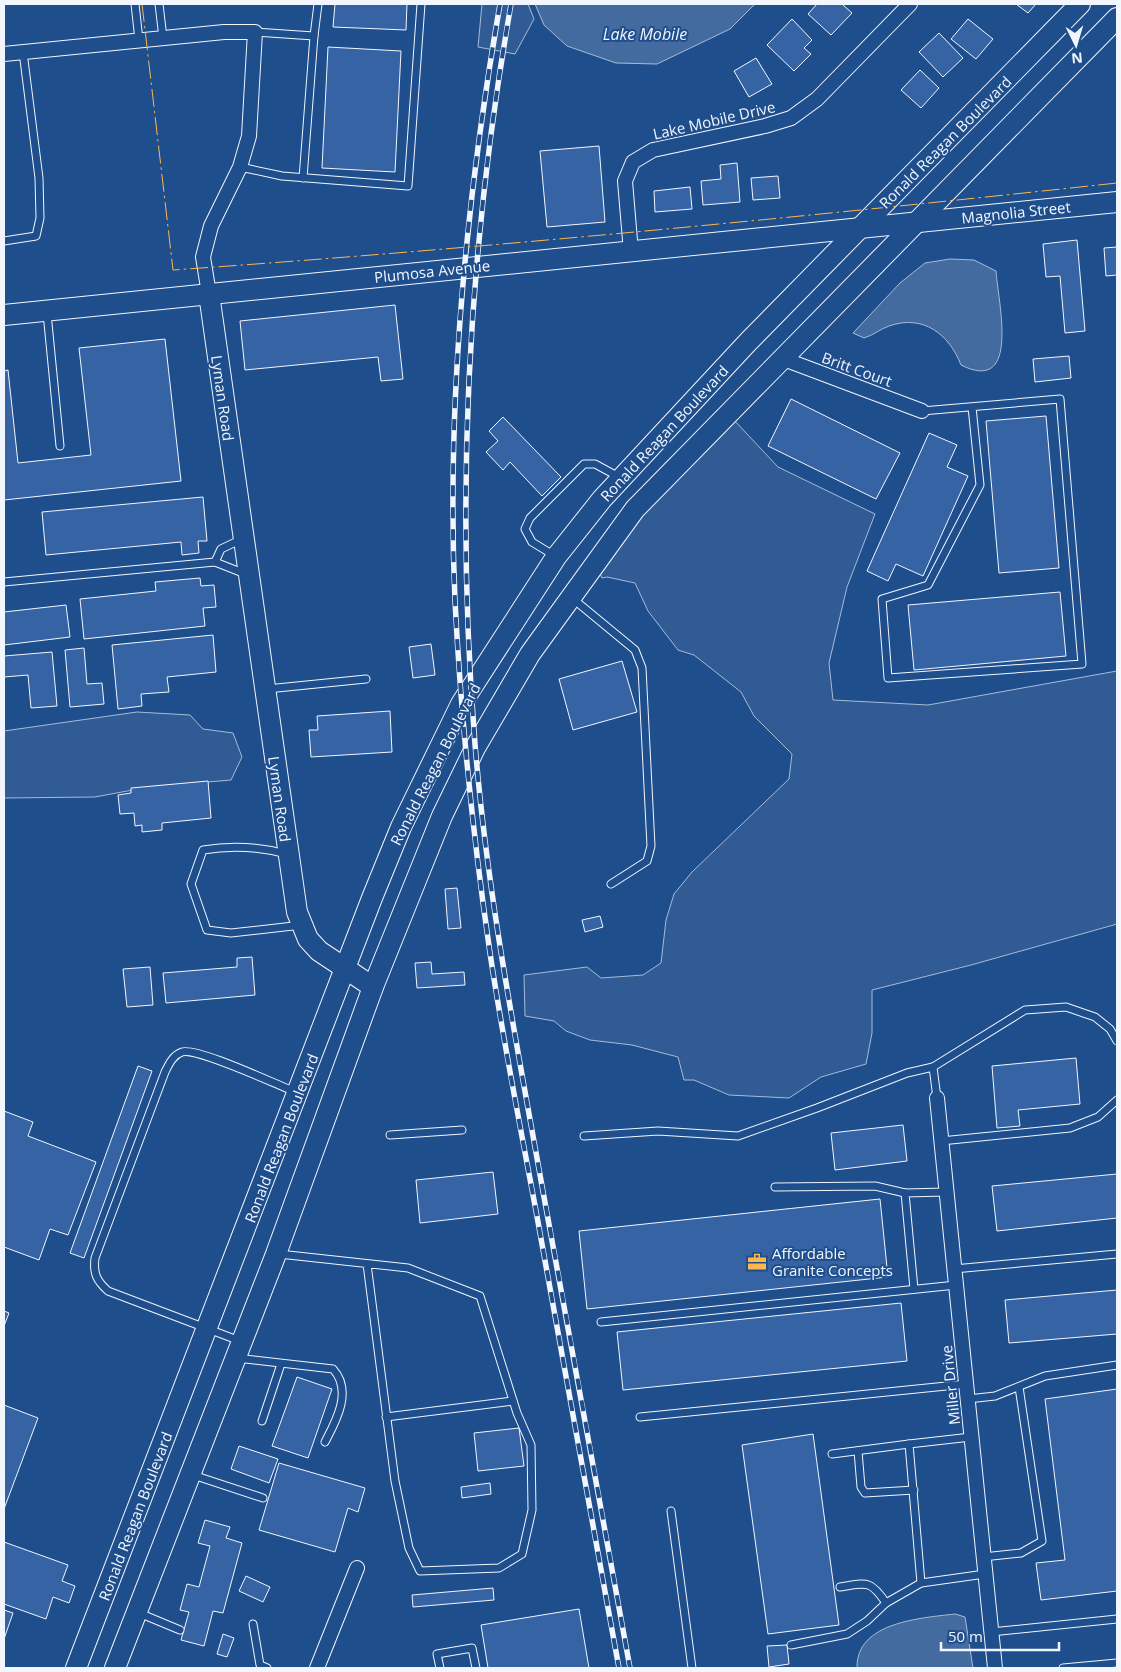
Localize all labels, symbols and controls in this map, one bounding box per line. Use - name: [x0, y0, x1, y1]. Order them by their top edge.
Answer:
- north arrow: [1051, 20, 1101, 70]
- water label: Lake Mobile: [603, 23, 687, 45]
- text: N: [1071, 48, 1084, 68]
- street label: Ronald Reagan Boulevard: [874, 71, 1016, 213]
- street label: Lake Mobile Drive: [651, 96, 777, 144]
- street label: Magnolia Street: [960, 196, 1072, 228]
- street label: Plumosa Avenue: [373, 255, 491, 287]
- street label: Britt Court: [819, 347, 895, 391]
- street label: Lyman Road: [207, 354, 239, 442]
- street label: Ronald Reagan Boulevard: [595, 361, 733, 505]
- street label: Ronald Reagan Boulevard: [385, 679, 485, 849]
- street label: Lyman Road: [264, 755, 296, 843]
- street label: Ronald Reagan Boulevard: [239, 1051, 323, 1225]
- place label: Affordable Granite Concepts: [772, 1243, 893, 1280]
- office icon: Affordable Granite Concepts: [746, 1251, 768, 1273]
- street label: Miller Drive: [936, 1344, 964, 1426]
- street label: Ronald Reagan Boulevard: [93, 1429, 177, 1603]
- scale bar: [941, 1620, 1058, 1652]
- text: 50 m: [948, 1626, 983, 1646]

